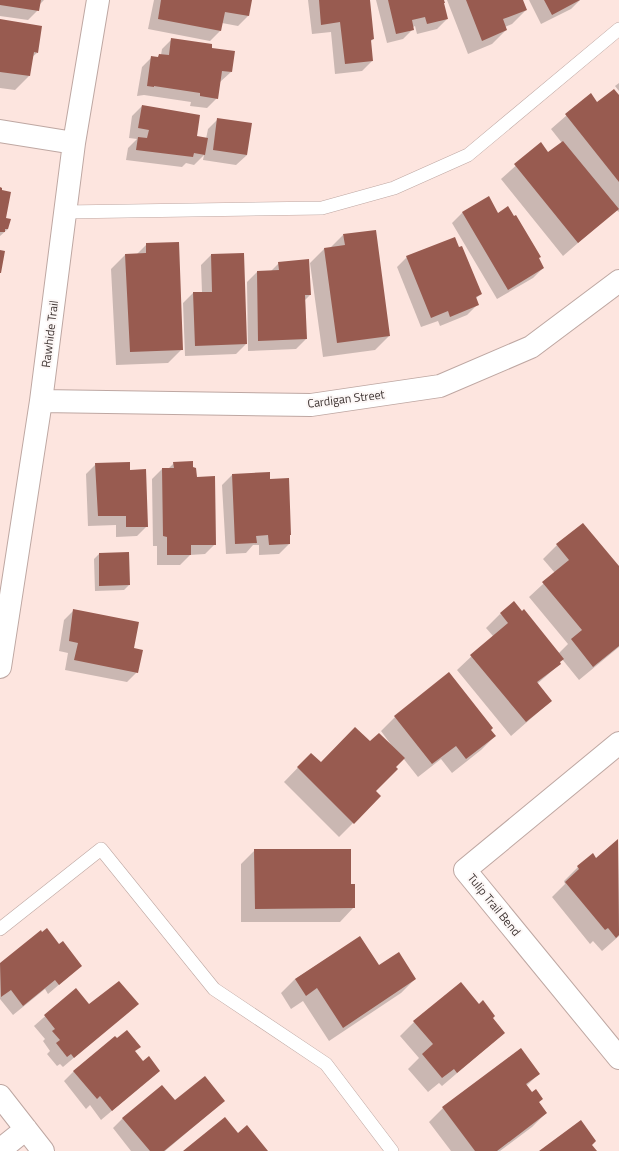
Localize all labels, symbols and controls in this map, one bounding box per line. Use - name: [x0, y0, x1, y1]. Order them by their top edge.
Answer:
- street label: Rawhide Trail: [36, 299, 63, 369]
- street label: Cardigan Street: [306, 384, 386, 413]
- street label: Tulip Trail Bend: [463, 869, 526, 940]

